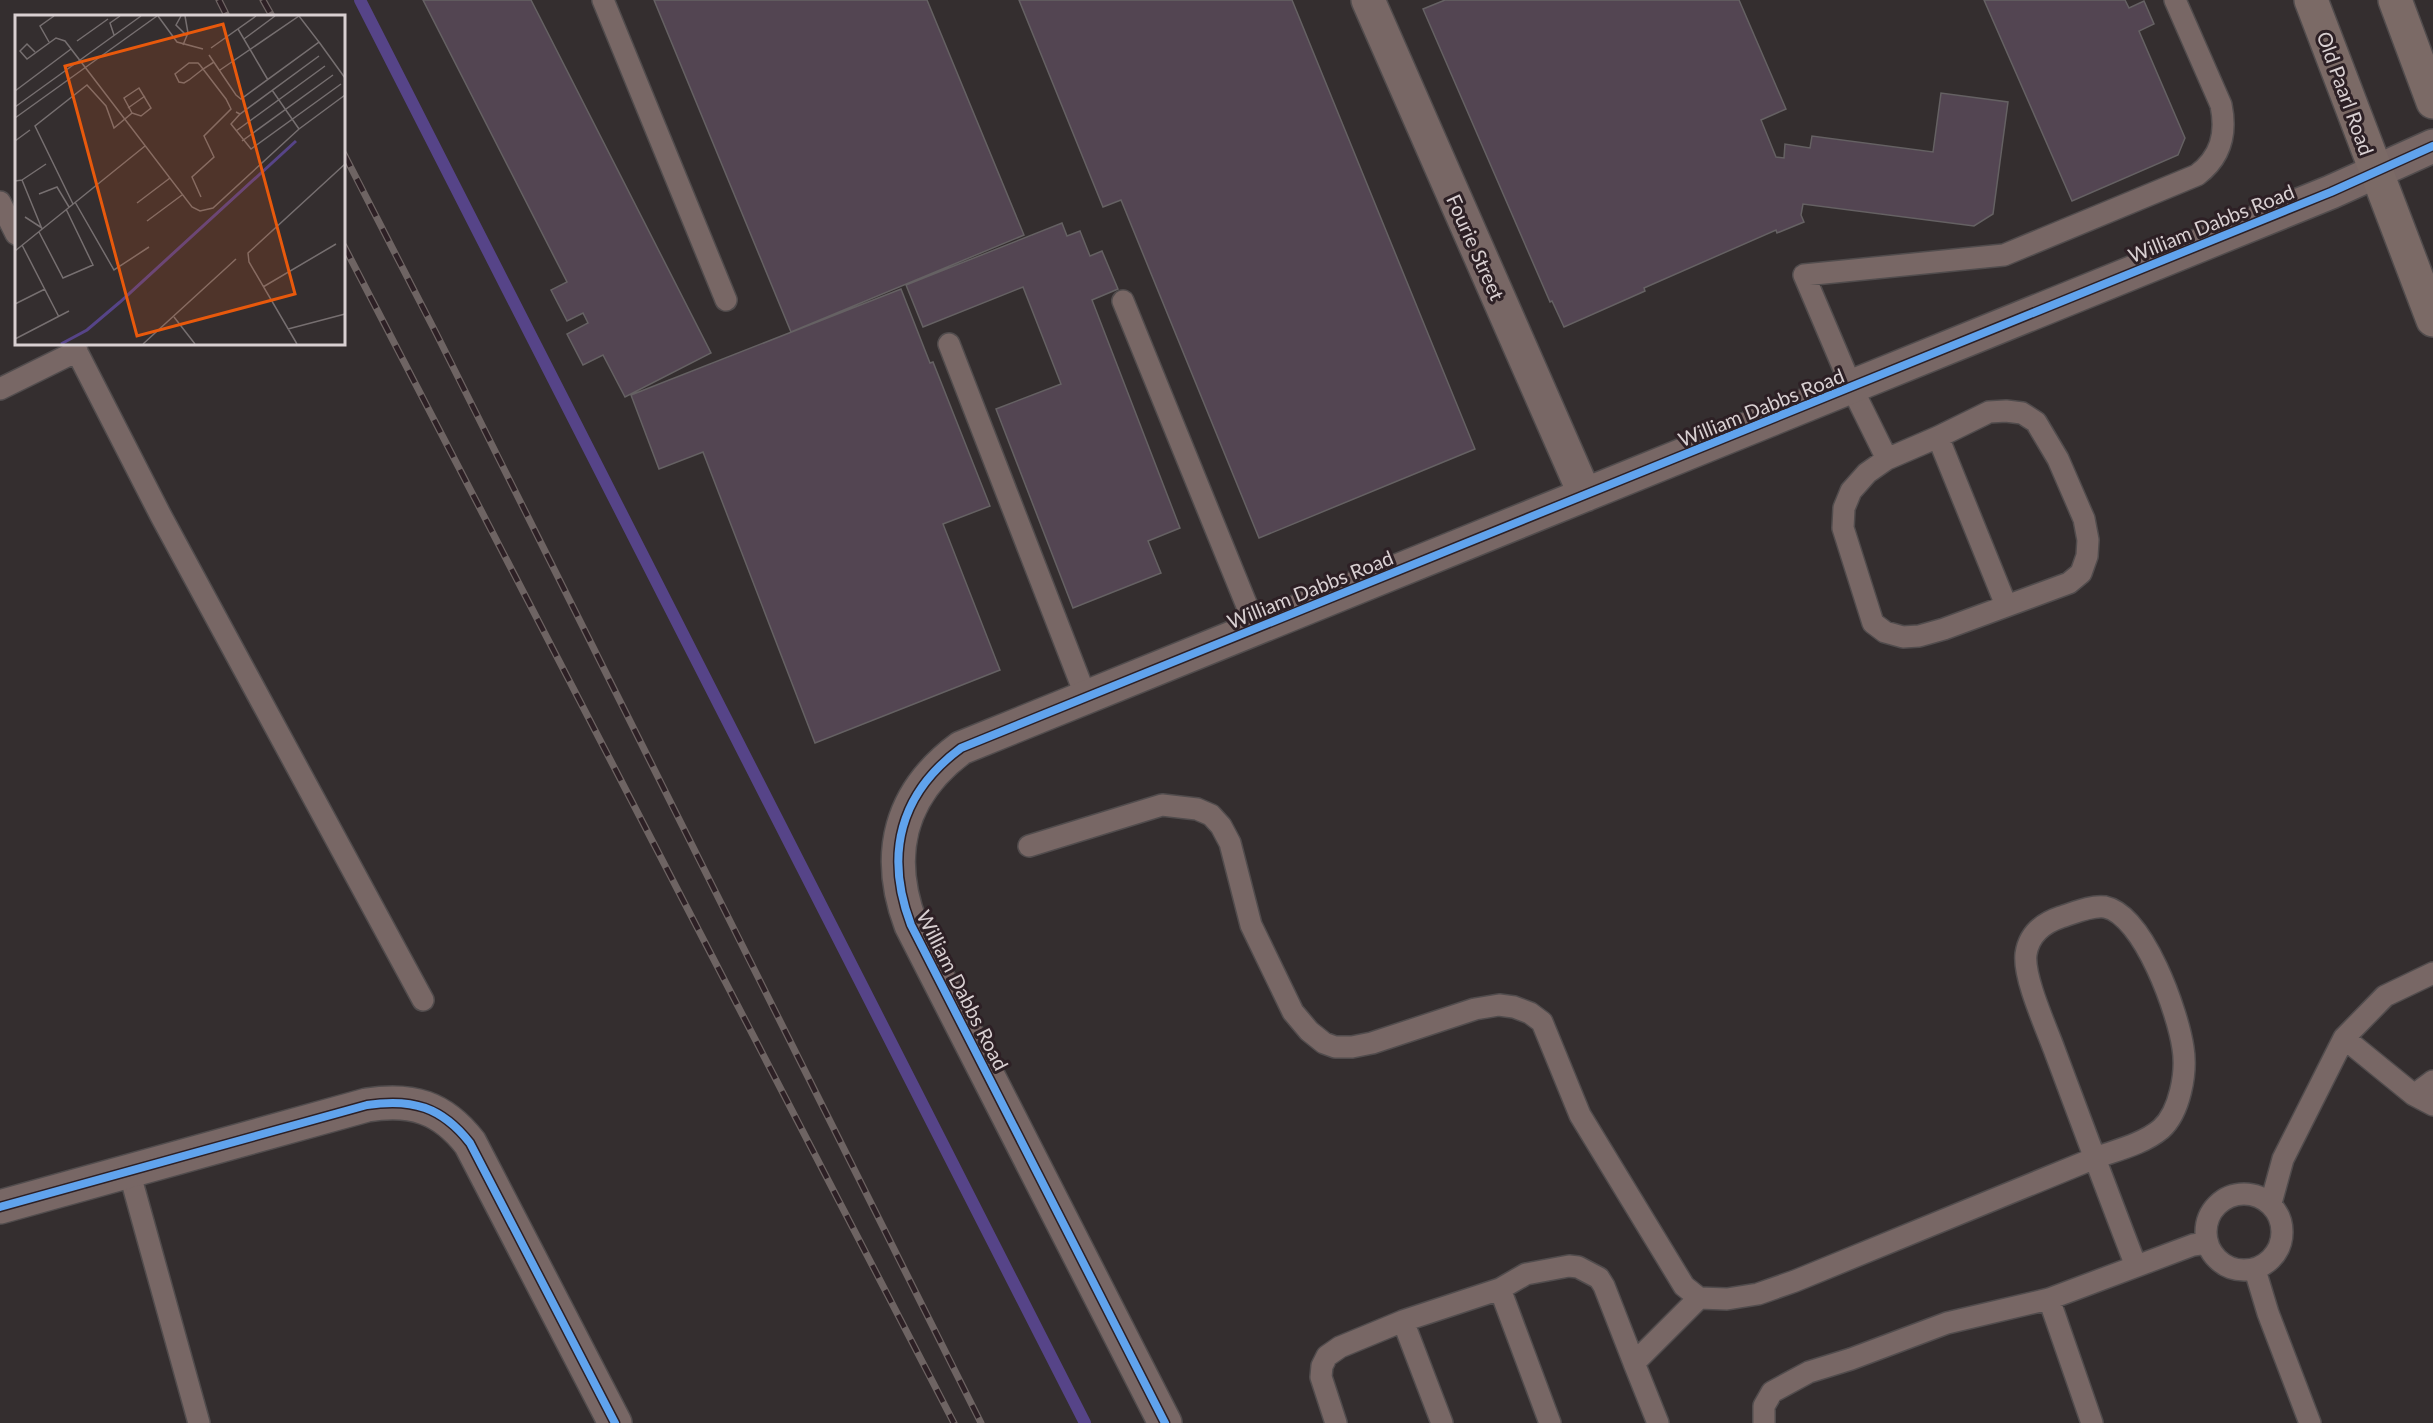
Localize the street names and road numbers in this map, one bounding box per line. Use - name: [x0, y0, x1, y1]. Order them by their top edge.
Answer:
- street label: Old Paarl Road: [2313, 28, 2379, 158]
- street label: William Dabbs Road: [2125, 179, 2297, 267]
- street label: Fourie Street: [1442, 190, 1510, 304]
- street label: William Dabbs Road: [1675, 363, 1847, 451]
- street label: William Dabbs Road: [1224, 545, 1396, 633]
- street label: William Dabbs Road: [912, 906, 1014, 1074]

